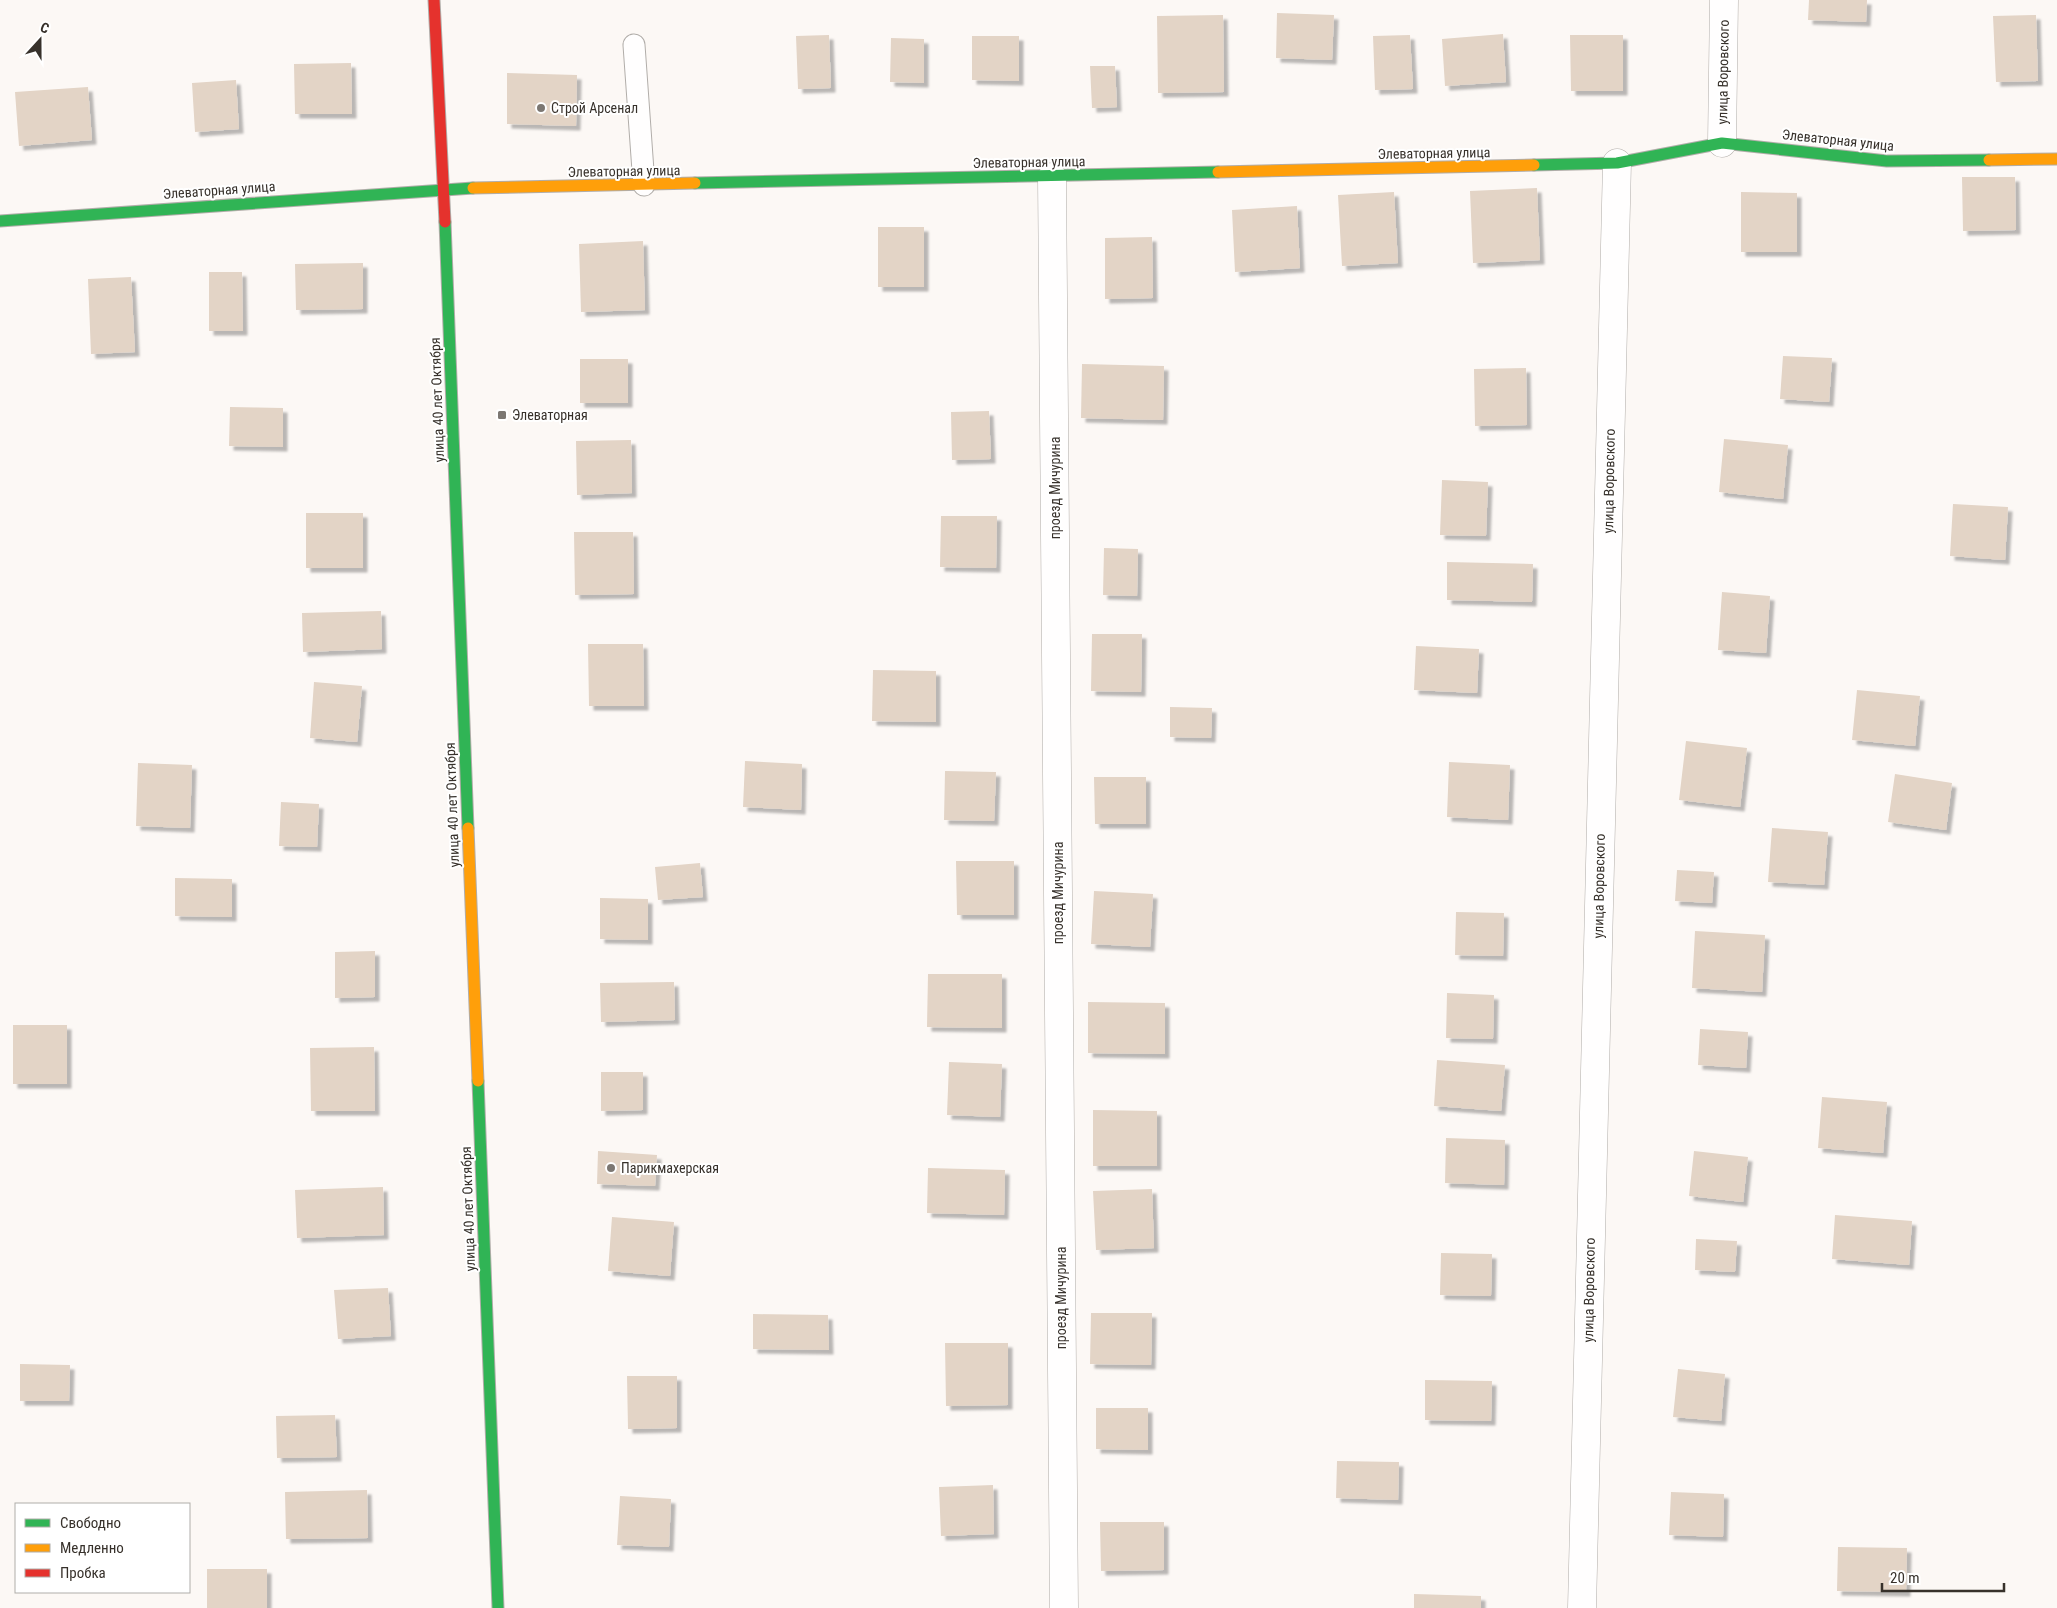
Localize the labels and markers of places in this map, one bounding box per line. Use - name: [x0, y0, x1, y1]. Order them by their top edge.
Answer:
- place label: Строй Арсенал: [551, 100, 638, 116]
- marker: Строй Арсенал: [535, 102, 547, 114]
- place label: Элеваторная: [512, 407, 588, 423]
- marker: Элеваторная: [496, 409, 508, 421]
- place label: Парикмахерская: [621, 1160, 719, 1176]
- marker: Парикмахерская: [605, 1162, 617, 1174]

